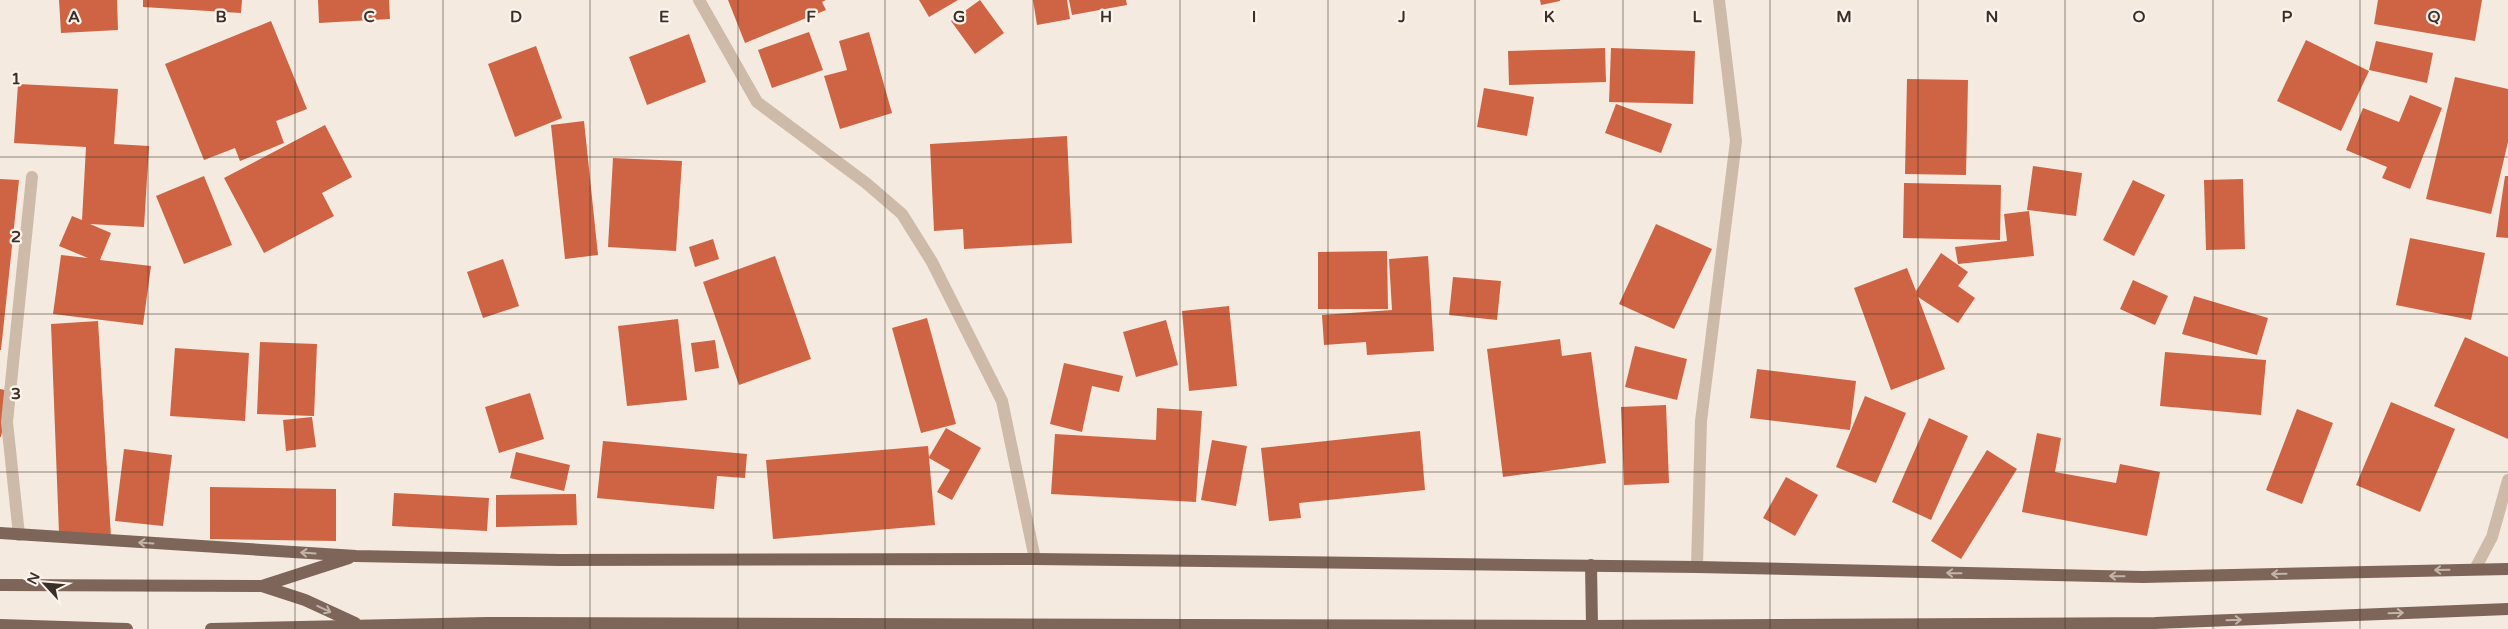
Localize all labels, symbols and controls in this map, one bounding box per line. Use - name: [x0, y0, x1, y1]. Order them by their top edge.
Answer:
- text: A: [68, 7, 80, 27]
- text: B: [215, 7, 227, 27]
- text: C: [363, 7, 375, 27]
- text: D: [510, 7, 522, 27]
- text: E: [659, 7, 669, 27]
- text: F: [806, 7, 816, 27]
- text: G: [953, 7, 965, 27]
- text: H: [1100, 7, 1112, 27]
- text: I: [1252, 7, 1256, 27]
- text: J: [1397, 7, 1406, 27]
- text: K: [1544, 7, 1555, 27]
- text: L: [1692, 7, 1702, 27]
- text: M: [1836, 7, 1852, 27]
- text: N: [1986, 7, 1998, 27]
- text: O: [2133, 7, 2146, 27]
- text: P: [2282, 7, 2293, 27]
- text: Q: [2428, 7, 2441, 27]
- text: 1: [11, 69, 21, 89]
- text: 2: [11, 227, 21, 247]
- text: 3: [11, 384, 21, 404]
- one-way arrow: [138, 538, 154, 547]
- one-way arrow: [300, 548, 316, 557]
- north arrow: [20, 559, 70, 609]
- one-way arrow: [2434, 565, 2450, 575]
- one-way arrow: [1947, 568, 1963, 578]
- one-way arrow: [2272, 569, 2288, 578]
- text: N: [24, 570, 44, 587]
- one-way arrow: [2109, 572, 2125, 581]
- one-way arrow: [316, 604, 331, 614]
- one-way arrow: [2388, 608, 2404, 617]
- one-way arrow: [2225, 615, 2241, 624]

